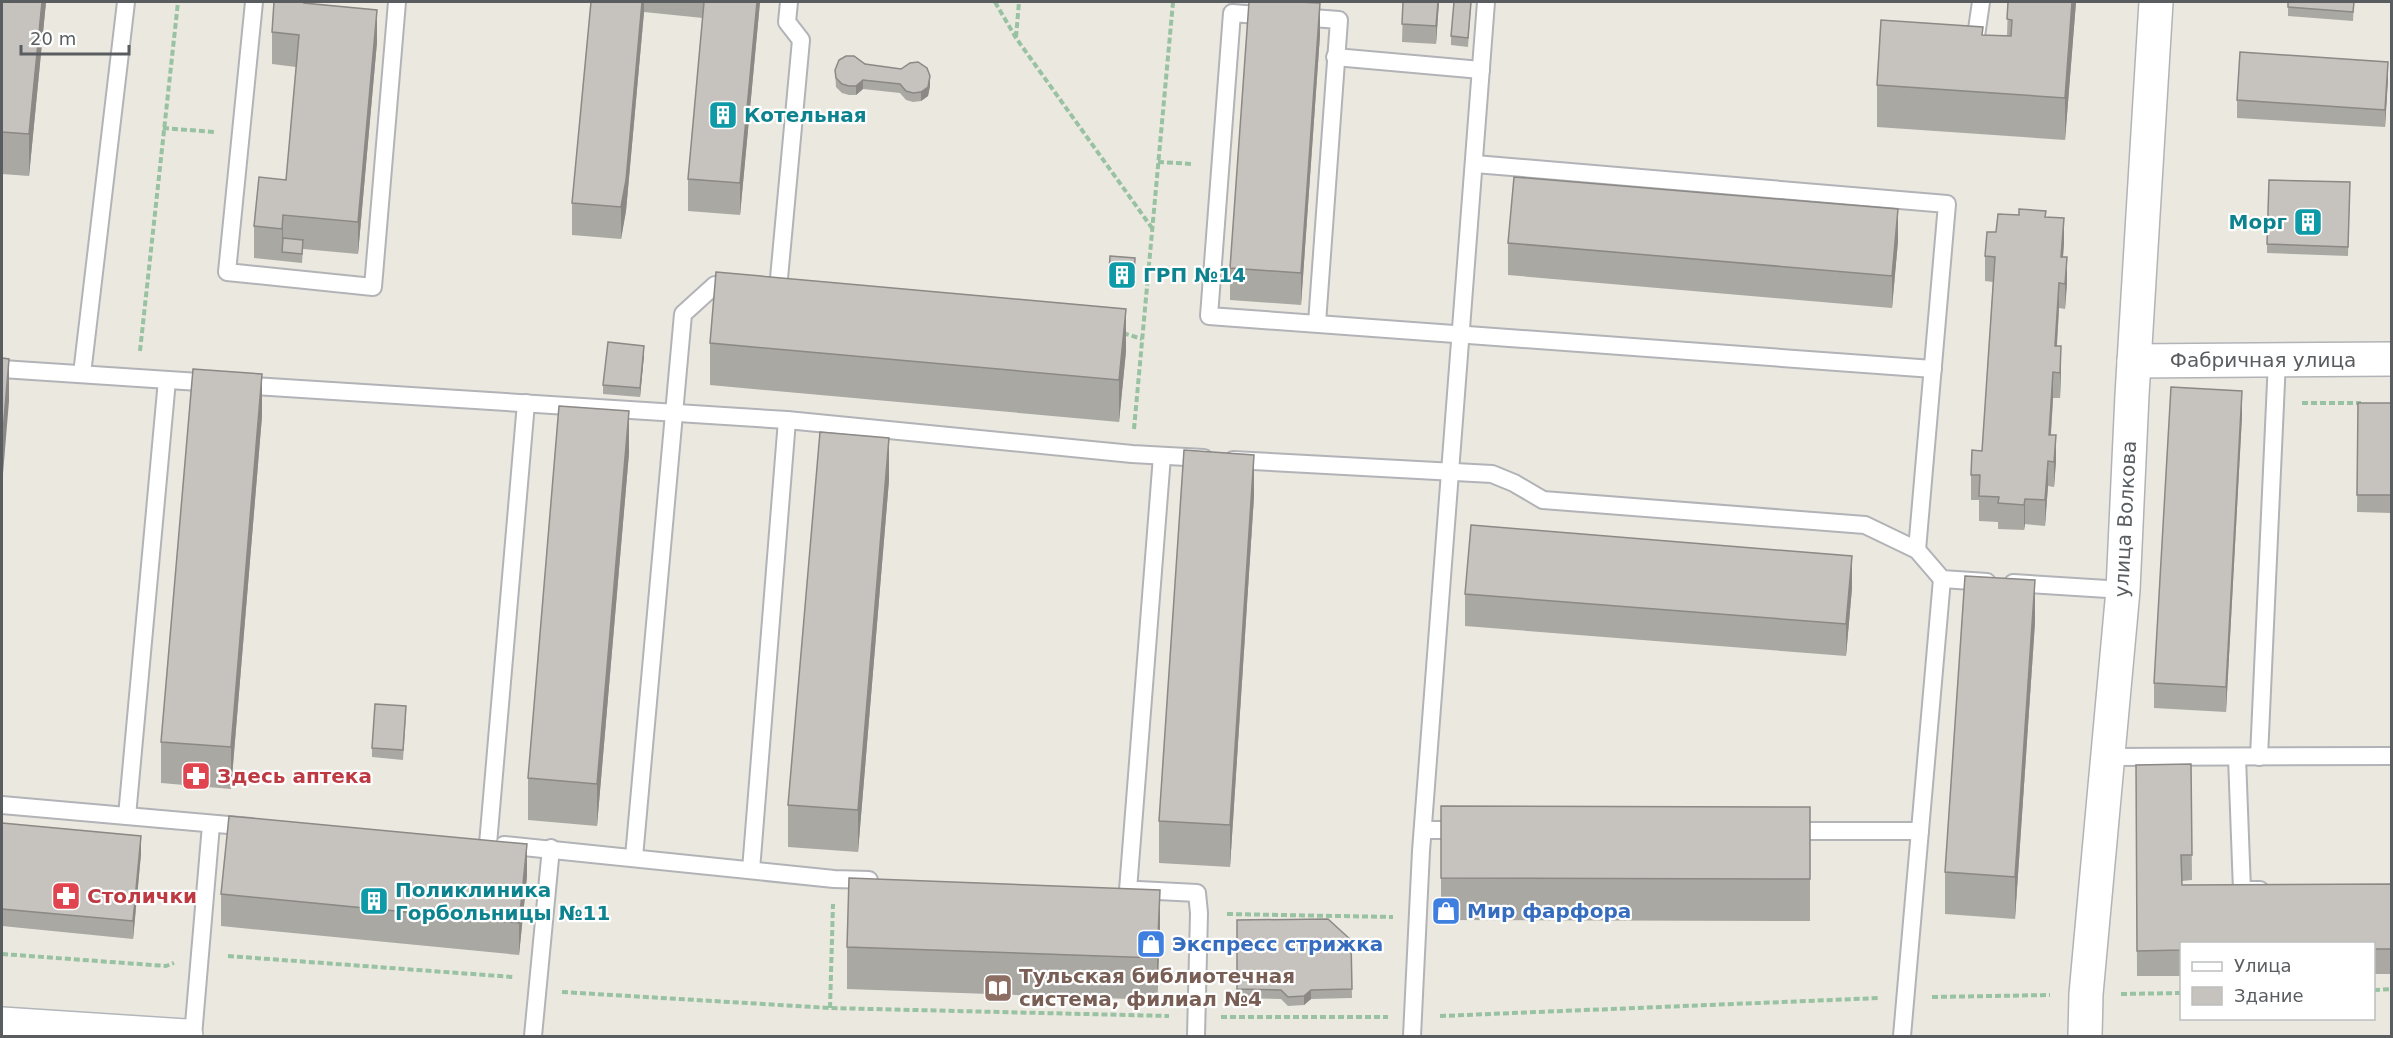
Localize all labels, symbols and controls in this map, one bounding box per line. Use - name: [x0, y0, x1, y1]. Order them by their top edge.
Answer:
- scale bar: [21, 18, 129, 56]
- text: 20 m: [30, 28, 76, 49]
- building icon: Котельная: [707, 99, 739, 131]
- place label: Котельная: [744, 103, 867, 127]
- building icon: Морг: [2292, 206, 2324, 238]
- place label: Морг: [2229, 210, 2287, 234]
- building icon: ГРП №14: [1106, 259, 1138, 291]
- place label: ГРП №14: [1143, 263, 1246, 287]
- street label: Фабричная улица: [2170, 348, 2356, 372]
- street label: улица Волкова: [2109, 440, 2141, 598]
- pharmacy icon: Здесь аптека: [180, 760, 212, 792]
- place label: Здесь аптека: [217, 764, 372, 788]
- place label: Поликлиника Горбольницы №11: [395, 878, 610, 925]
- pharmacy icon: Столички: [50, 880, 82, 912]
- place label: Столички: [87, 884, 197, 908]
- building icon: Поликлиника Горбольницы №11: [358, 885, 390, 917]
- shop icon: Мир фарфора: [1430, 895, 1462, 927]
- place label: Мир фарфора: [1467, 899, 1631, 923]
- shop icon: Экспресс стрижка: [1135, 928, 1167, 960]
- place label: Экспресс стрижка: [1172, 932, 1383, 956]
- legend: [2180, 942, 2375, 1020]
- text: Улица: [2234, 955, 2291, 976]
- place label: Тульская библиотечная система, филиал №4: [1019, 964, 1295, 1011]
- library icon: Тульская библиотечная система, филиал №4: [982, 972, 1014, 1004]
- text: Здание: [2234, 985, 2304, 1006]

